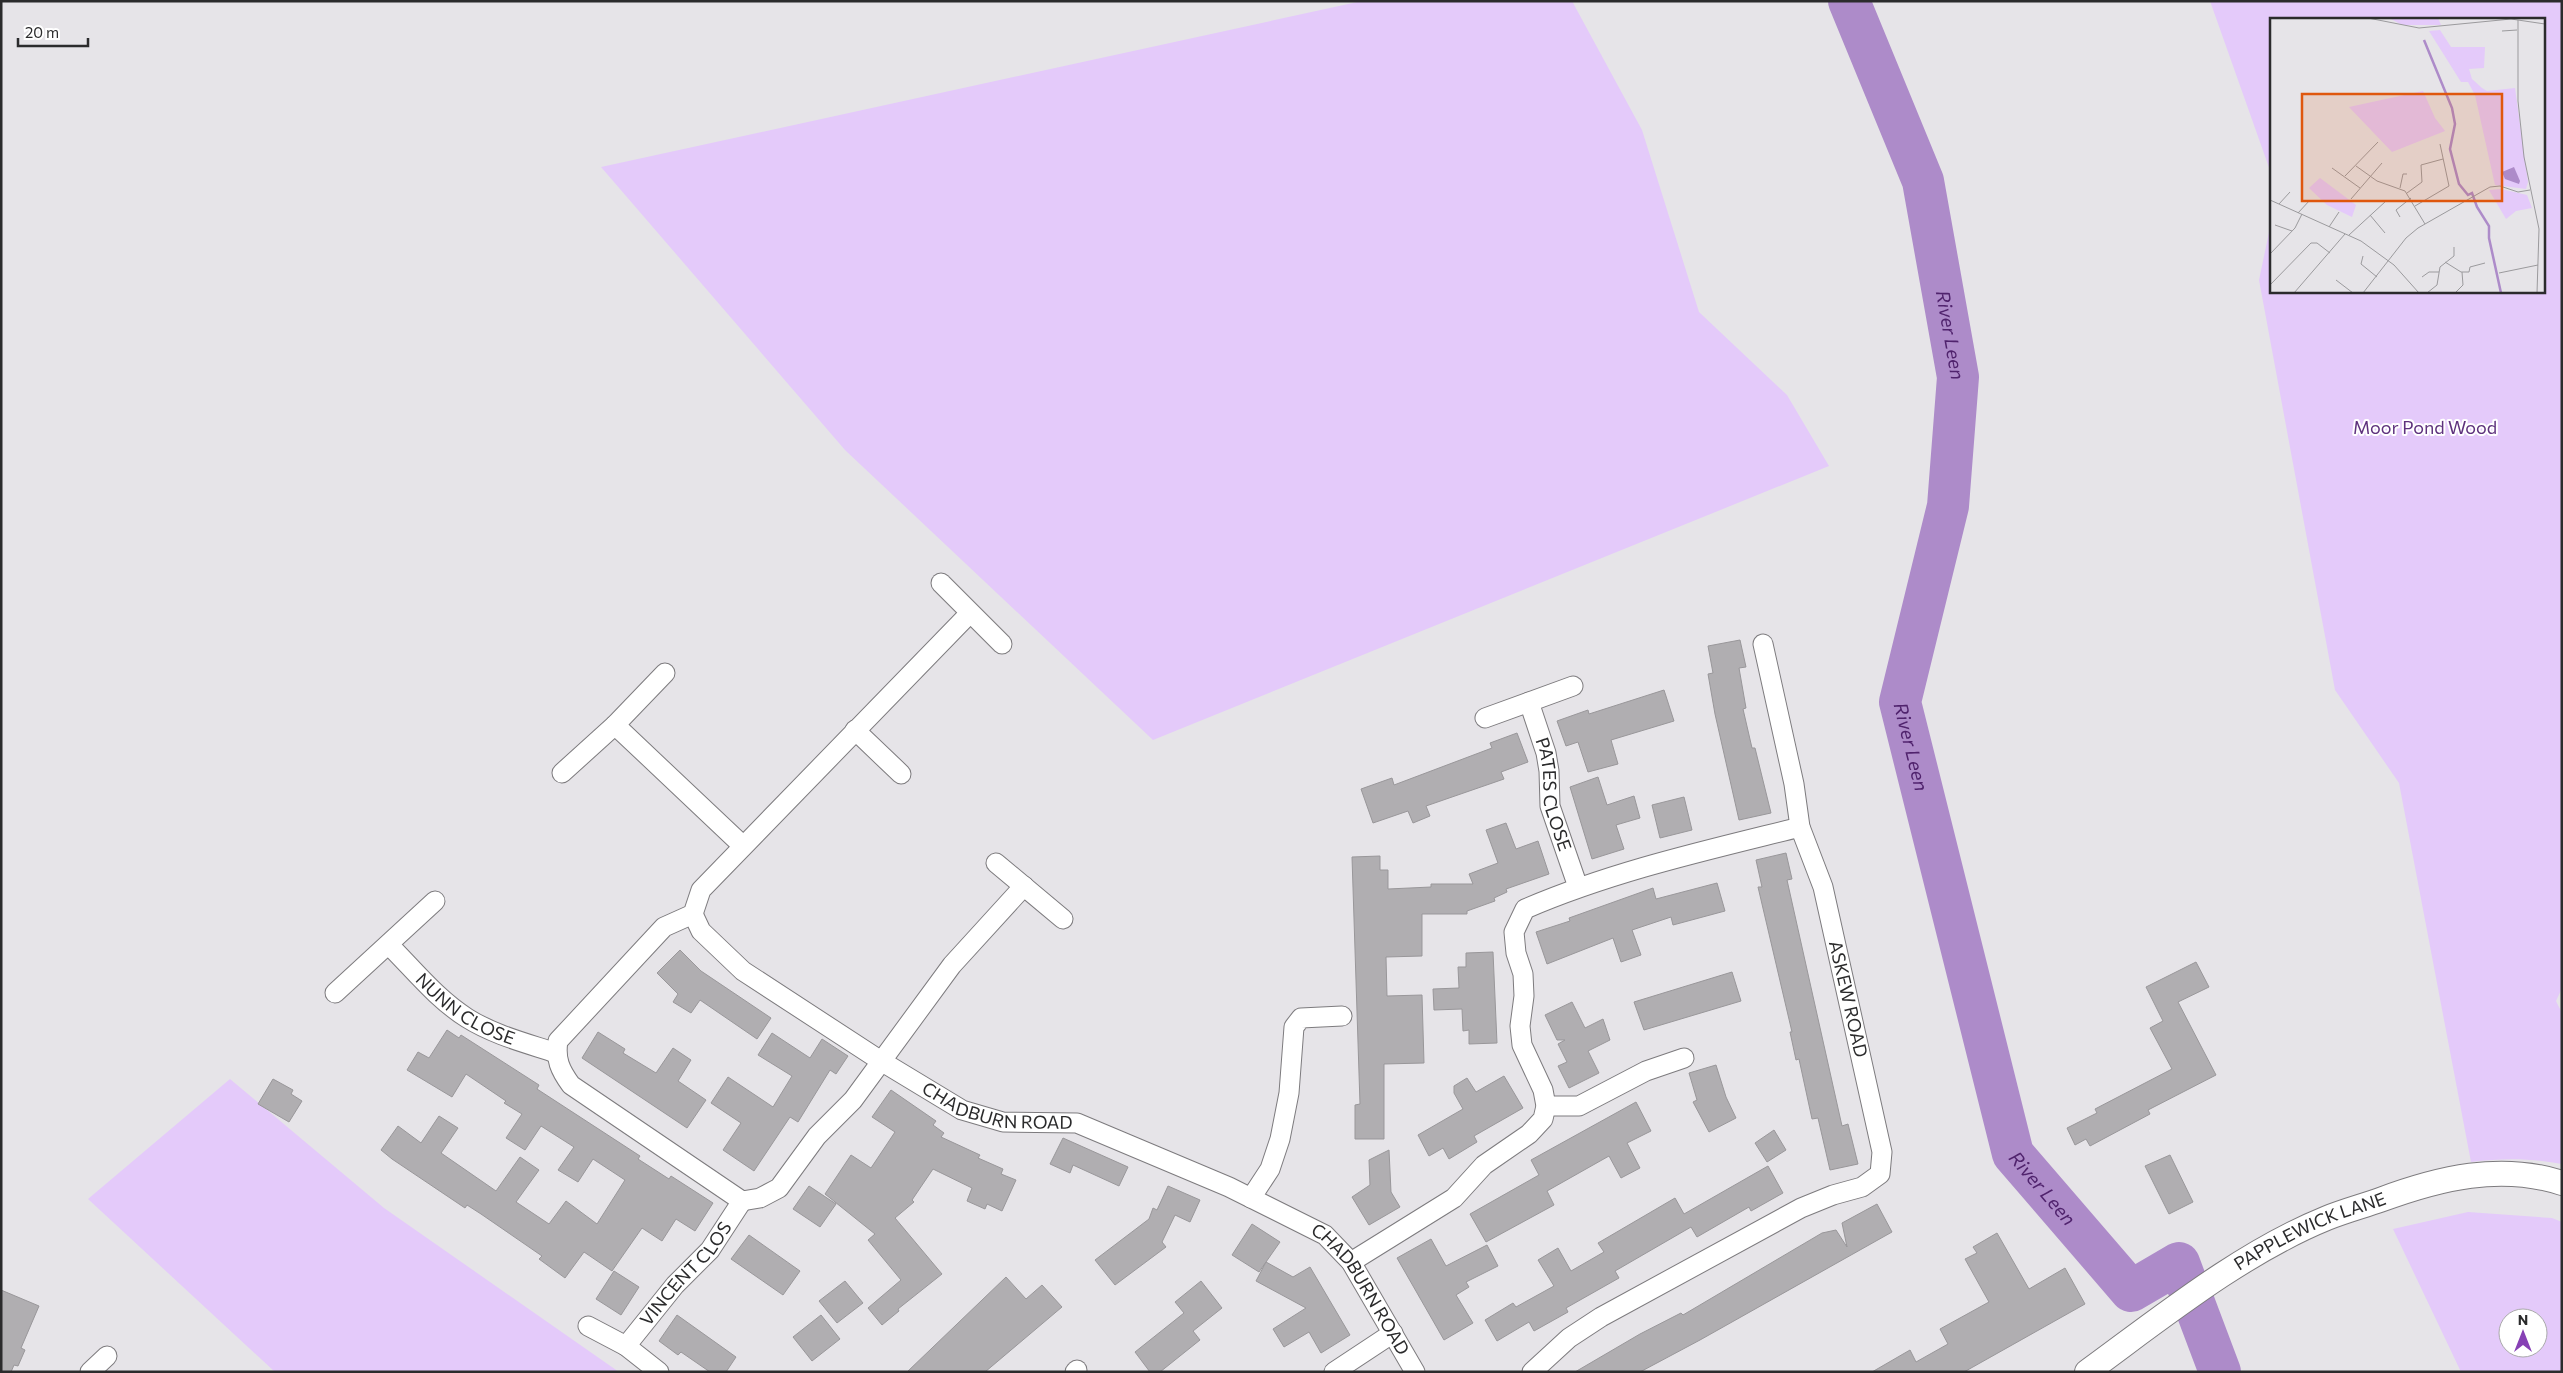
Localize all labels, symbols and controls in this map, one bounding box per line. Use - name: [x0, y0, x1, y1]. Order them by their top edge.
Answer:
- scale bar: [18, 15, 88, 47]
- inset map: [2270, 18, 2546, 292]
- text: 20 m: [25, 23, 59, 41]
- water label: River Leen: [1932, 288, 1970, 381]
- park label: Moor Pond Wood: [2353, 416, 2497, 438]
- water label: River Leen: [1890, 700, 1934, 793]
- street label: PATES CLOSE: [1532, 734, 1577, 854]
- street label: ASKEW ROAD: [1825, 938, 1873, 1059]
- street label: NUNN CLOSE: [412, 968, 518, 1049]
- street label: CHADBURN ROAD: [919, 1077, 1073, 1133]
- water label: River Leen: [2005, 1146, 2081, 1230]
- street label: PAPPLEWICK LANE: [2229, 1187, 2389, 1274]
- street label: VINCENT CLOS: [635, 1217, 736, 1330]
- street label: CHADBURN ROAD: [1308, 1218, 1415, 1359]
- north arrow: [2498, 1308, 2548, 1358]
- text: N: [2518, 1311, 2528, 1328]

